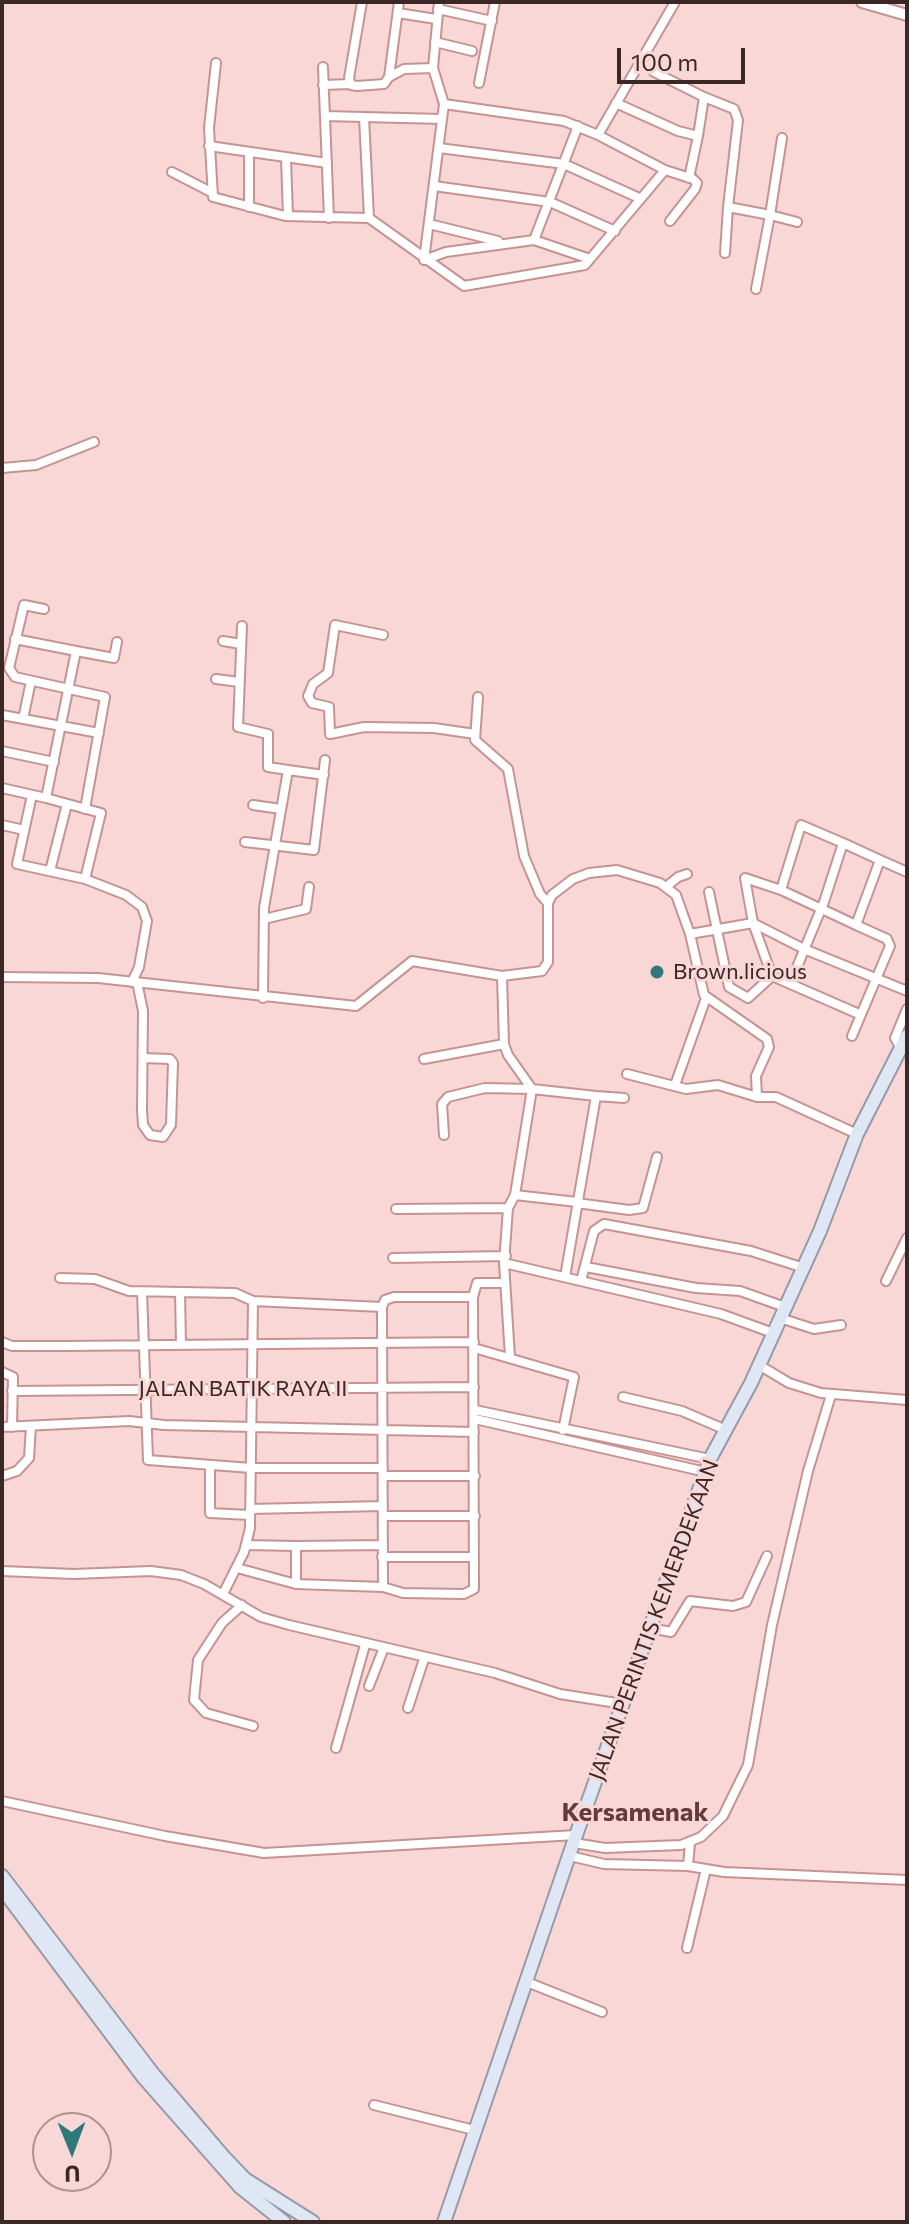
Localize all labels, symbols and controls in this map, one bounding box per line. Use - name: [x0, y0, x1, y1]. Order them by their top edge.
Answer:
- scale bar: [621, 32, 749, 82]
- text: 100 m: [631, 47, 698, 76]
- place label: Brown.licious: [673, 959, 807, 985]
- marker: Brown.licious: [648, 963, 666, 981]
- street label: JALAN BATIK RAYA II: [139, 1376, 347, 1402]
- street label: JALAN PERINTIS KEMERDEKAAN: [584, 1456, 724, 1784]
- district label: Kersamenak: [562, 1796, 708, 1828]
- north arrow: [32, 2112, 112, 2192]
- text: U: [64, 2161, 81, 2188]

